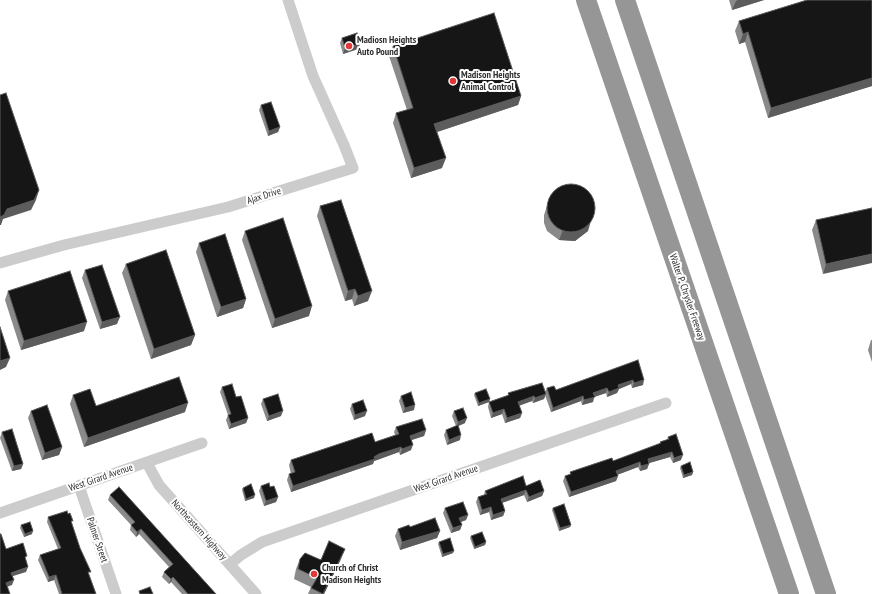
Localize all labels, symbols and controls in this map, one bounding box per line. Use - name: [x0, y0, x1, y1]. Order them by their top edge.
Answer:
- place label: Madiosn Heights Auto Pound: [357, 34, 416, 58]
- marker: Madiosn Heights Auto Pound: [344, 41, 354, 51]
- place label: Madison Heights Animal Control: [461, 69, 520, 92]
- marker: Madison Heights Animal Control: [448, 76, 458, 86]
- street label: Ajax Drive: [245, 185, 283, 207]
- street label: Walter P. Chrysler Freeway: [667, 252, 707, 342]
- street label: West Girard Avenue: [67, 461, 135, 495]
- street label: West Girard Avenue: [412, 462, 480, 496]
- street label: Northeastern Highway: [169, 497, 229, 563]
- street label: Palmer Street: [84, 516, 110, 564]
- place label: Church of Christ Madison Heights: [322, 562, 381, 586]
- marker: Church of Christ Madison Heights: [309, 569, 319, 579]

